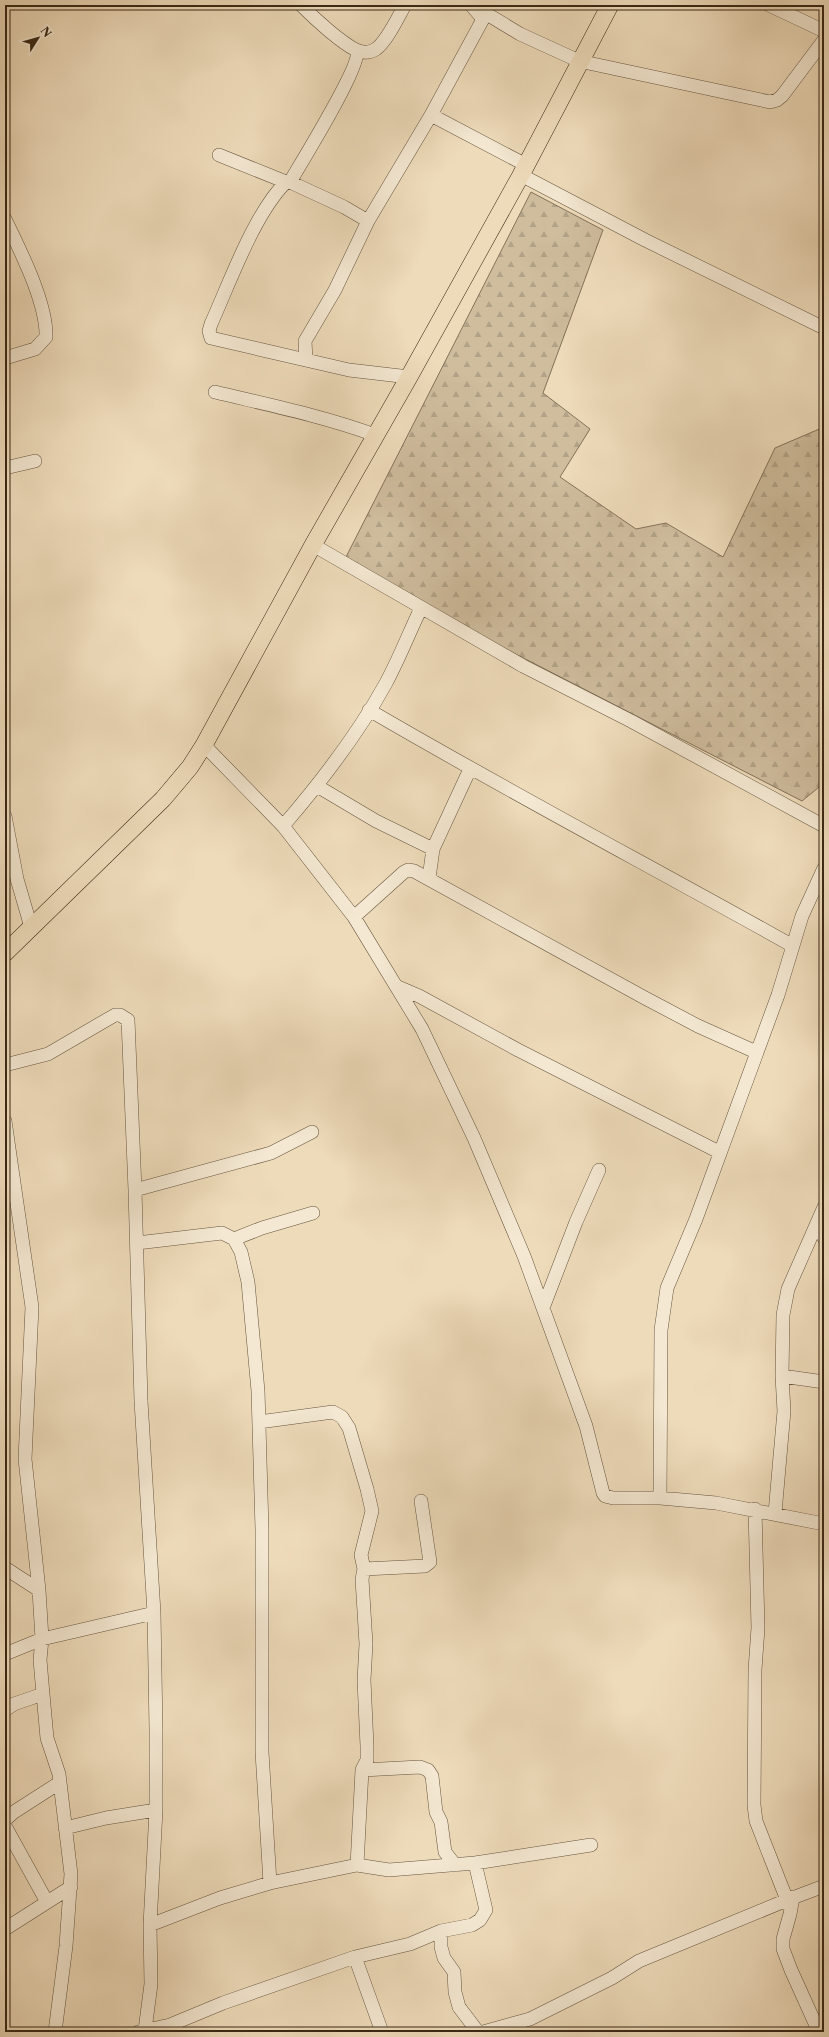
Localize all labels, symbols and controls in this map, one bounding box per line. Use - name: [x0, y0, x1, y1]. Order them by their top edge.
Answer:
- north arrow: [18, 18, 58, 58]
- text: N: [38, 24, 55, 40]

